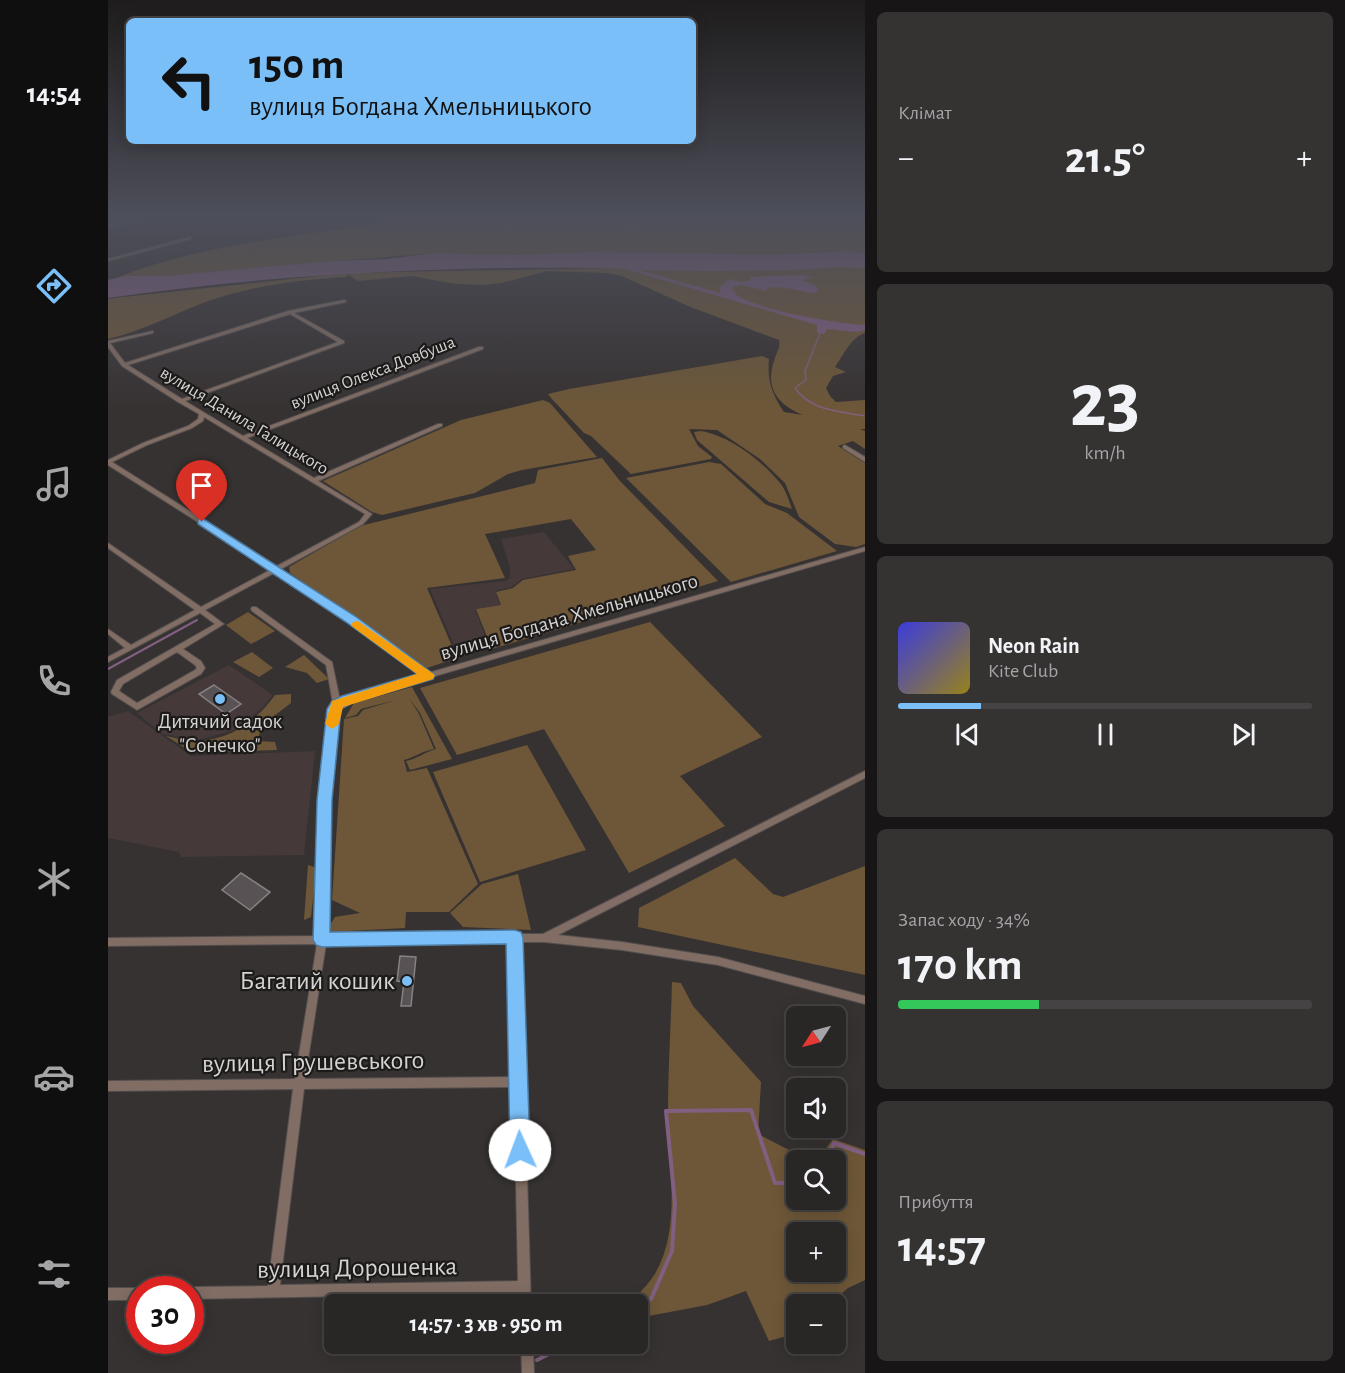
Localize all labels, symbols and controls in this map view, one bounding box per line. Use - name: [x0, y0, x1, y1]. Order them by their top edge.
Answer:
- icon: left: [150, 42, 228, 120]
- text: 150 m: [249, 44, 344, 86]
- text: 14:54: [27, 80, 81, 107]
- text: вулиця Богдана Хмельницького: [249, 93, 592, 120]
- text: Клімат: [898, 103, 952, 123]
- text: 21.5°: [1065, 136, 1145, 181]
- text: −: [898, 142, 914, 175]
- text: +: [1296, 142, 1312, 175]
- icon: directions: [33, 265, 75, 307]
- street label: вулиця Олекса Довбуша: [288, 332, 458, 413]
- text: 23: [1070, 363, 1140, 441]
- street label: вулиця Данила Галицького: [157, 364, 331, 478]
- text: km/h: [1084, 443, 1126, 463]
- pin: [176, 460, 227, 522]
- icon: music: [33, 463, 75, 505]
- icon: arrive: [185, 469, 218, 502]
- street label: вулиця Богдана Хмельницького: [438, 570, 700, 664]
- text: Neon Rain: [988, 635, 1080, 657]
- icon: phone: [33, 660, 75, 702]
- text: Kite Club: [988, 661, 1058, 681]
- marker: Дитячий садок "Сонечко": [213, 692, 227, 706]
- place label: Дитячий садок "Сонечко": [158, 711, 283, 756]
- icon: previous: [951, 718, 984, 751]
- icon: pause: [1089, 718, 1122, 751]
- icon: next: [1227, 718, 1260, 751]
- icon: climate: [33, 858, 75, 900]
- text: Запас ходу · 34%: [898, 910, 1030, 930]
- text: 170 km: [898, 943, 1022, 988]
- place label: Багатий кошик: [240, 968, 395, 994]
- marker: Багатий кошик: [400, 974, 414, 988]
- north arrow: [786, 1006, 846, 1066]
- map controls: [786, 1006, 846, 1354]
- street label: вулиця Грушевського: [202, 1047, 424, 1077]
- icon: car: [33, 1056, 75, 1098]
- button: sound: [786, 1078, 846, 1138]
- position arrow: [488, 1118, 552, 1182]
- button: search: [786, 1150, 846, 1210]
- text: Прибуття: [898, 1192, 974, 1212]
- button: +: [786, 1222, 846, 1282]
- text: 14:57: [898, 1225, 986, 1270]
- icon: filters: [33, 1253, 75, 1295]
- street label: вулиця Дорошенка: [257, 1253, 458, 1283]
- speed limit sign: 30: [126, 1276, 204, 1354]
- button: −: [786, 1294, 846, 1354]
- text: 14:57 · 3 хв · 950 m: [410, 1313, 562, 1335]

